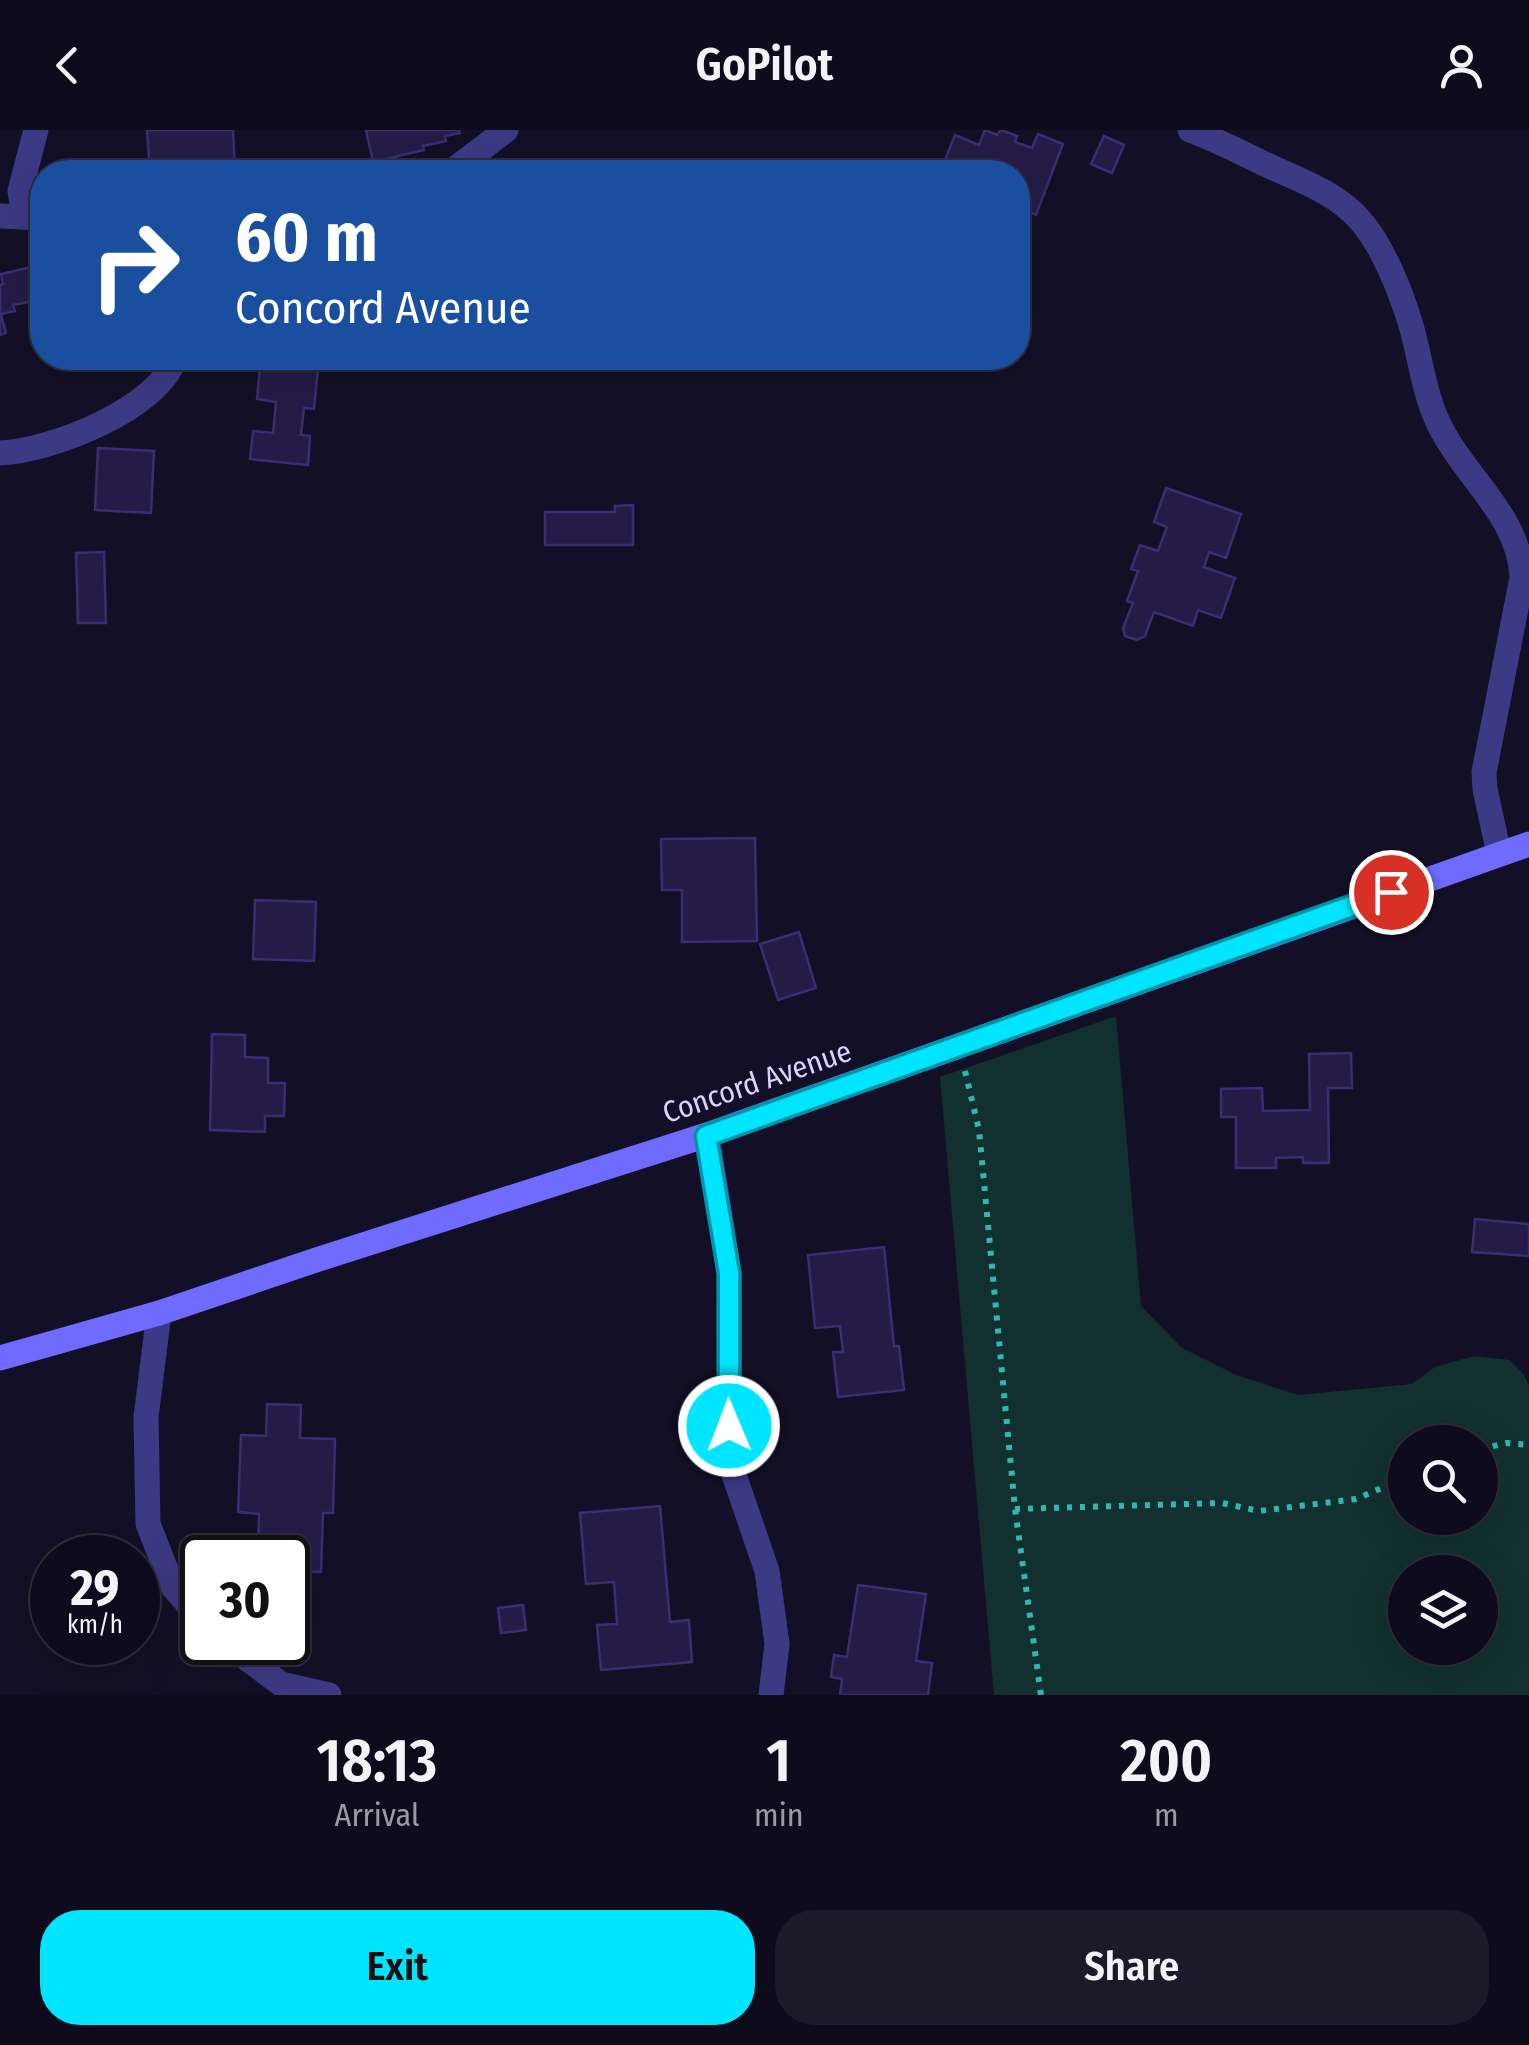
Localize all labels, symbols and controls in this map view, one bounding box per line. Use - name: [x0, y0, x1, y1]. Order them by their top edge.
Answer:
- icon: back: [40, 38, 95, 93]
- text: GoPilot: [696, 38, 833, 92]
- icon: person: [1434, 38, 1489, 93]
- text: 60 m: [235, 196, 378, 280]
- icon: right: [70, 200, 200, 330]
- text: Concord Avenue: [235, 281, 531, 335]
- pin: [1349, 850, 1434, 935]
- icon: arrive: [1364, 865, 1419, 920]
- street label: Concord Avenue: [658, 1033, 856, 1131]
- position arrow: [677, 1374, 781, 1478]
- map controls: [1388, 1425, 1498, 1665]
- button: search: [1388, 1425, 1498, 1535]
- speed limit sign: 30: [180, 1535, 310, 1665]
- button: layers: [1388, 1555, 1498, 1665]
- text: 29: [71, 1558, 119, 1618]
- text: km/h: [67, 1610, 123, 1640]
- text: 18:13: [317, 1725, 437, 1797]
- text: 1: [766, 1725, 791, 1797]
- text: 200: [1120, 1725, 1212, 1797]
- text: Arrival: [335, 1796, 419, 1834]
- text: min: [754, 1796, 804, 1834]
- text: m: [1154, 1796, 1179, 1834]
- button: Exit: [40, 1910, 755, 2025]
- button: Share: [775, 1910, 1489, 2025]

